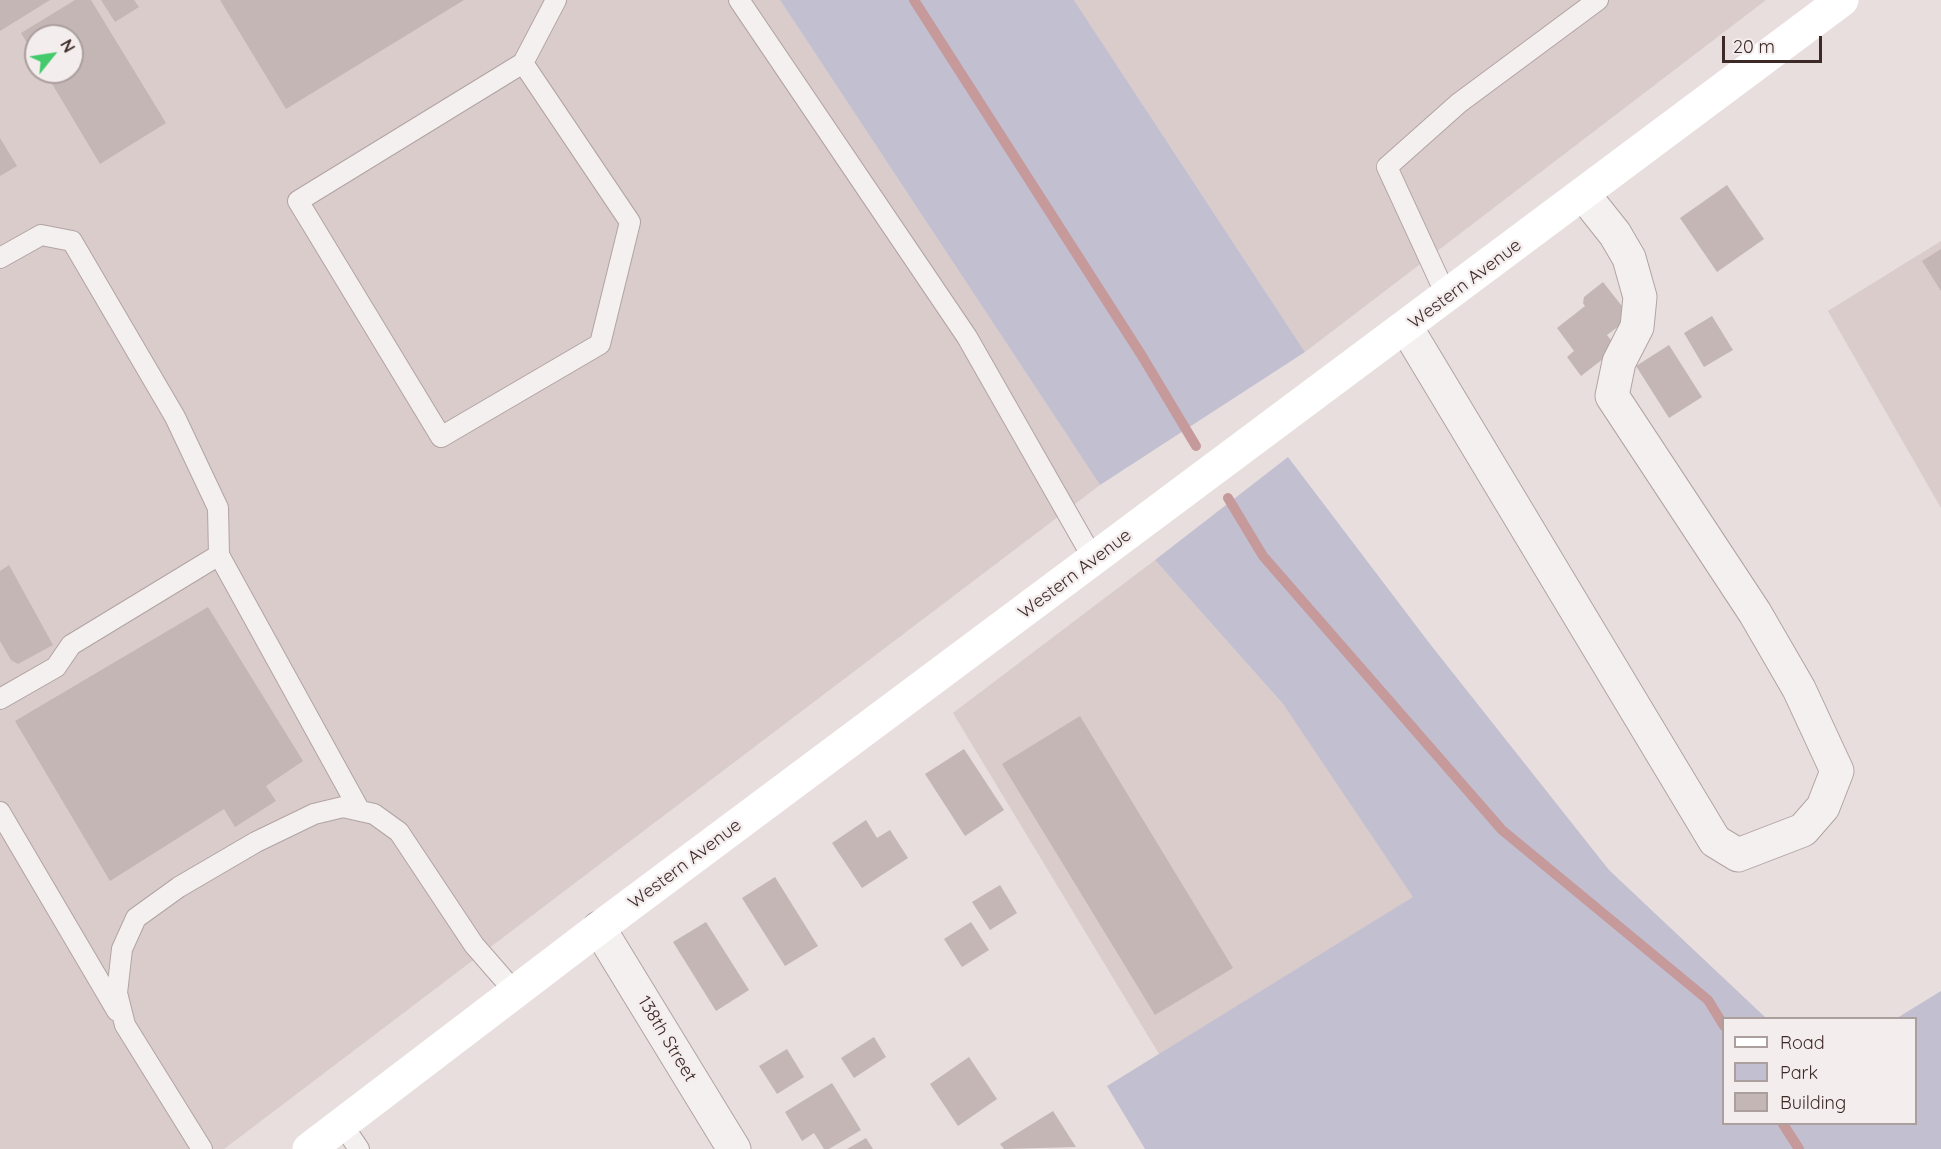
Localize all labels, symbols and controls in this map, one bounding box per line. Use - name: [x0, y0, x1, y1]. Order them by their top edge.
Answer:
- north arrow: [24, 24, 84, 84]
- scale bar: [1725, 24, 1826, 62]
- text: 20 m: [1733, 35, 1775, 58]
- text: N: [56, 36, 79, 56]
- street label: Western Avenue: [1404, 235, 1526, 333]
- street label: Western Avenue: [1014, 525, 1136, 623]
- street label: Western Avenue: [624, 815, 746, 913]
- street label: 138th Street: [633, 992, 701, 1086]
- legend: [1722, 1017, 1917, 1125]
- text: Road: [1780, 1031, 1825, 1054]
- text: Park: [1780, 1061, 1818, 1084]
- text: Building: [1780, 1091, 1846, 1114]

